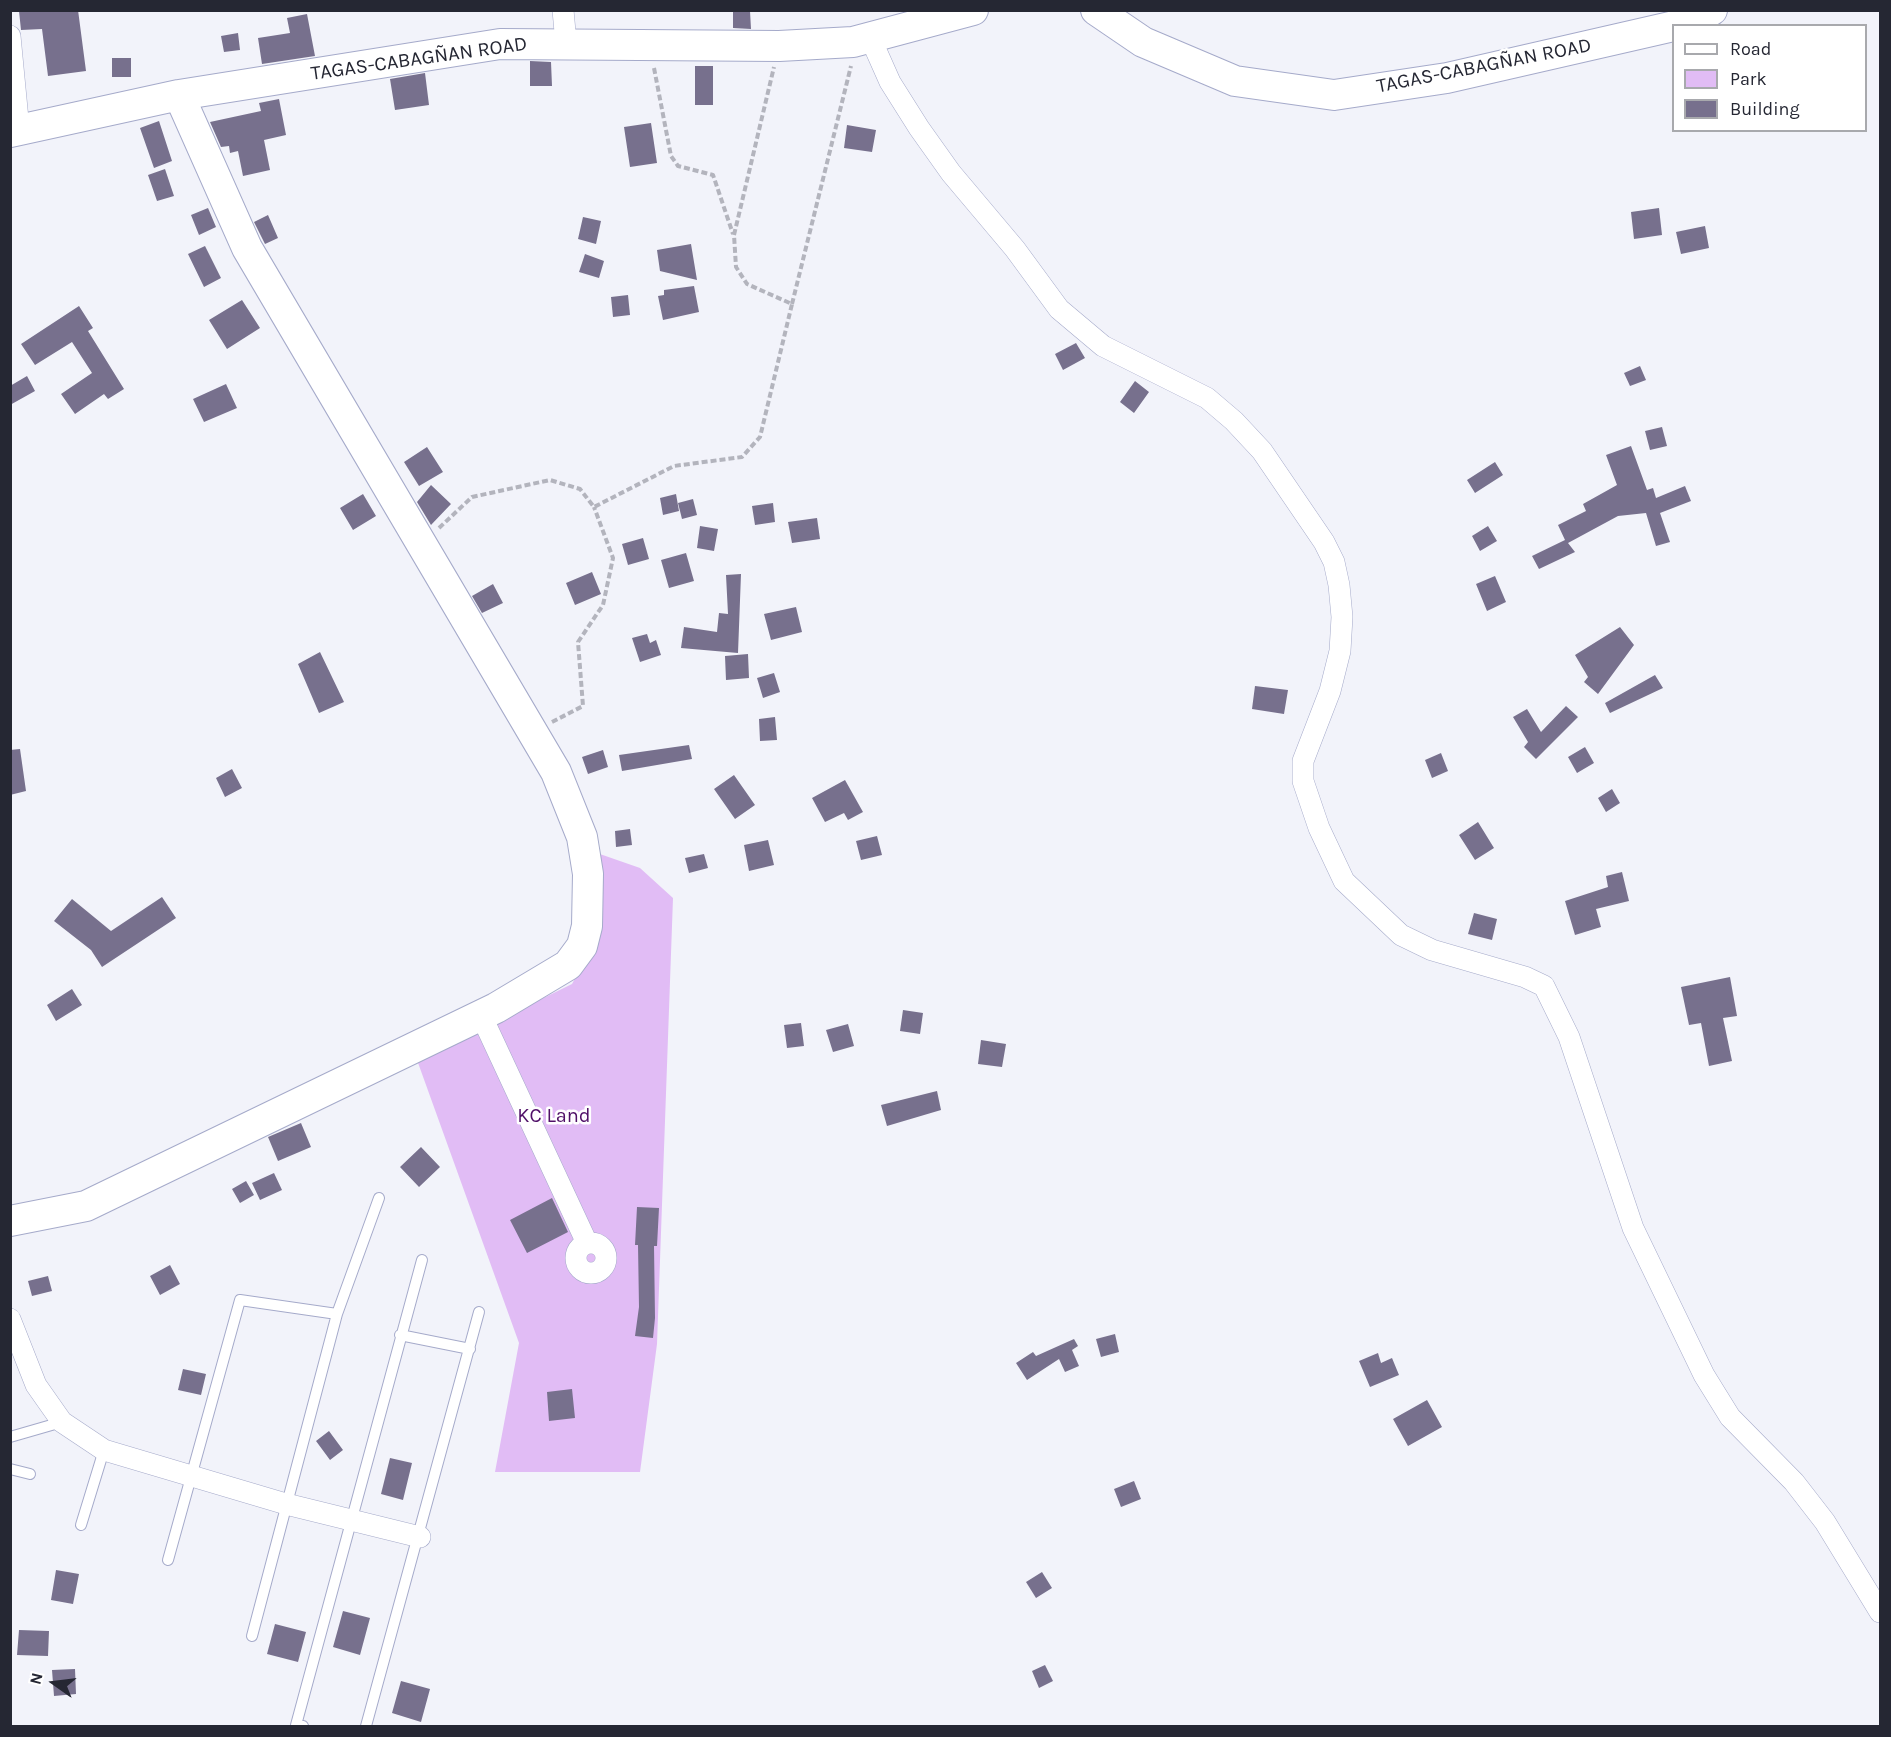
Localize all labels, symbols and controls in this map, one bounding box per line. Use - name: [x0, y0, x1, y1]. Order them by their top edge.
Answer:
- legend: [1672, 24, 1867, 132]
- street label: TAGAS-CABAGÑAN ROAD: [309, 32, 529, 86]
- street label: TAGAS-CABAGÑAN ROAD: [1375, 33, 1593, 99]
- text: Road: [1730, 38, 1771, 60]
- text: Park: [1730, 68, 1767, 90]
- text: Building: [1730, 98, 1800, 120]
- park label: KC Land: [517, 1104, 591, 1128]
- north arrow: [24, 1653, 84, 1713]
- text: N: [25, 1671, 47, 1686]

